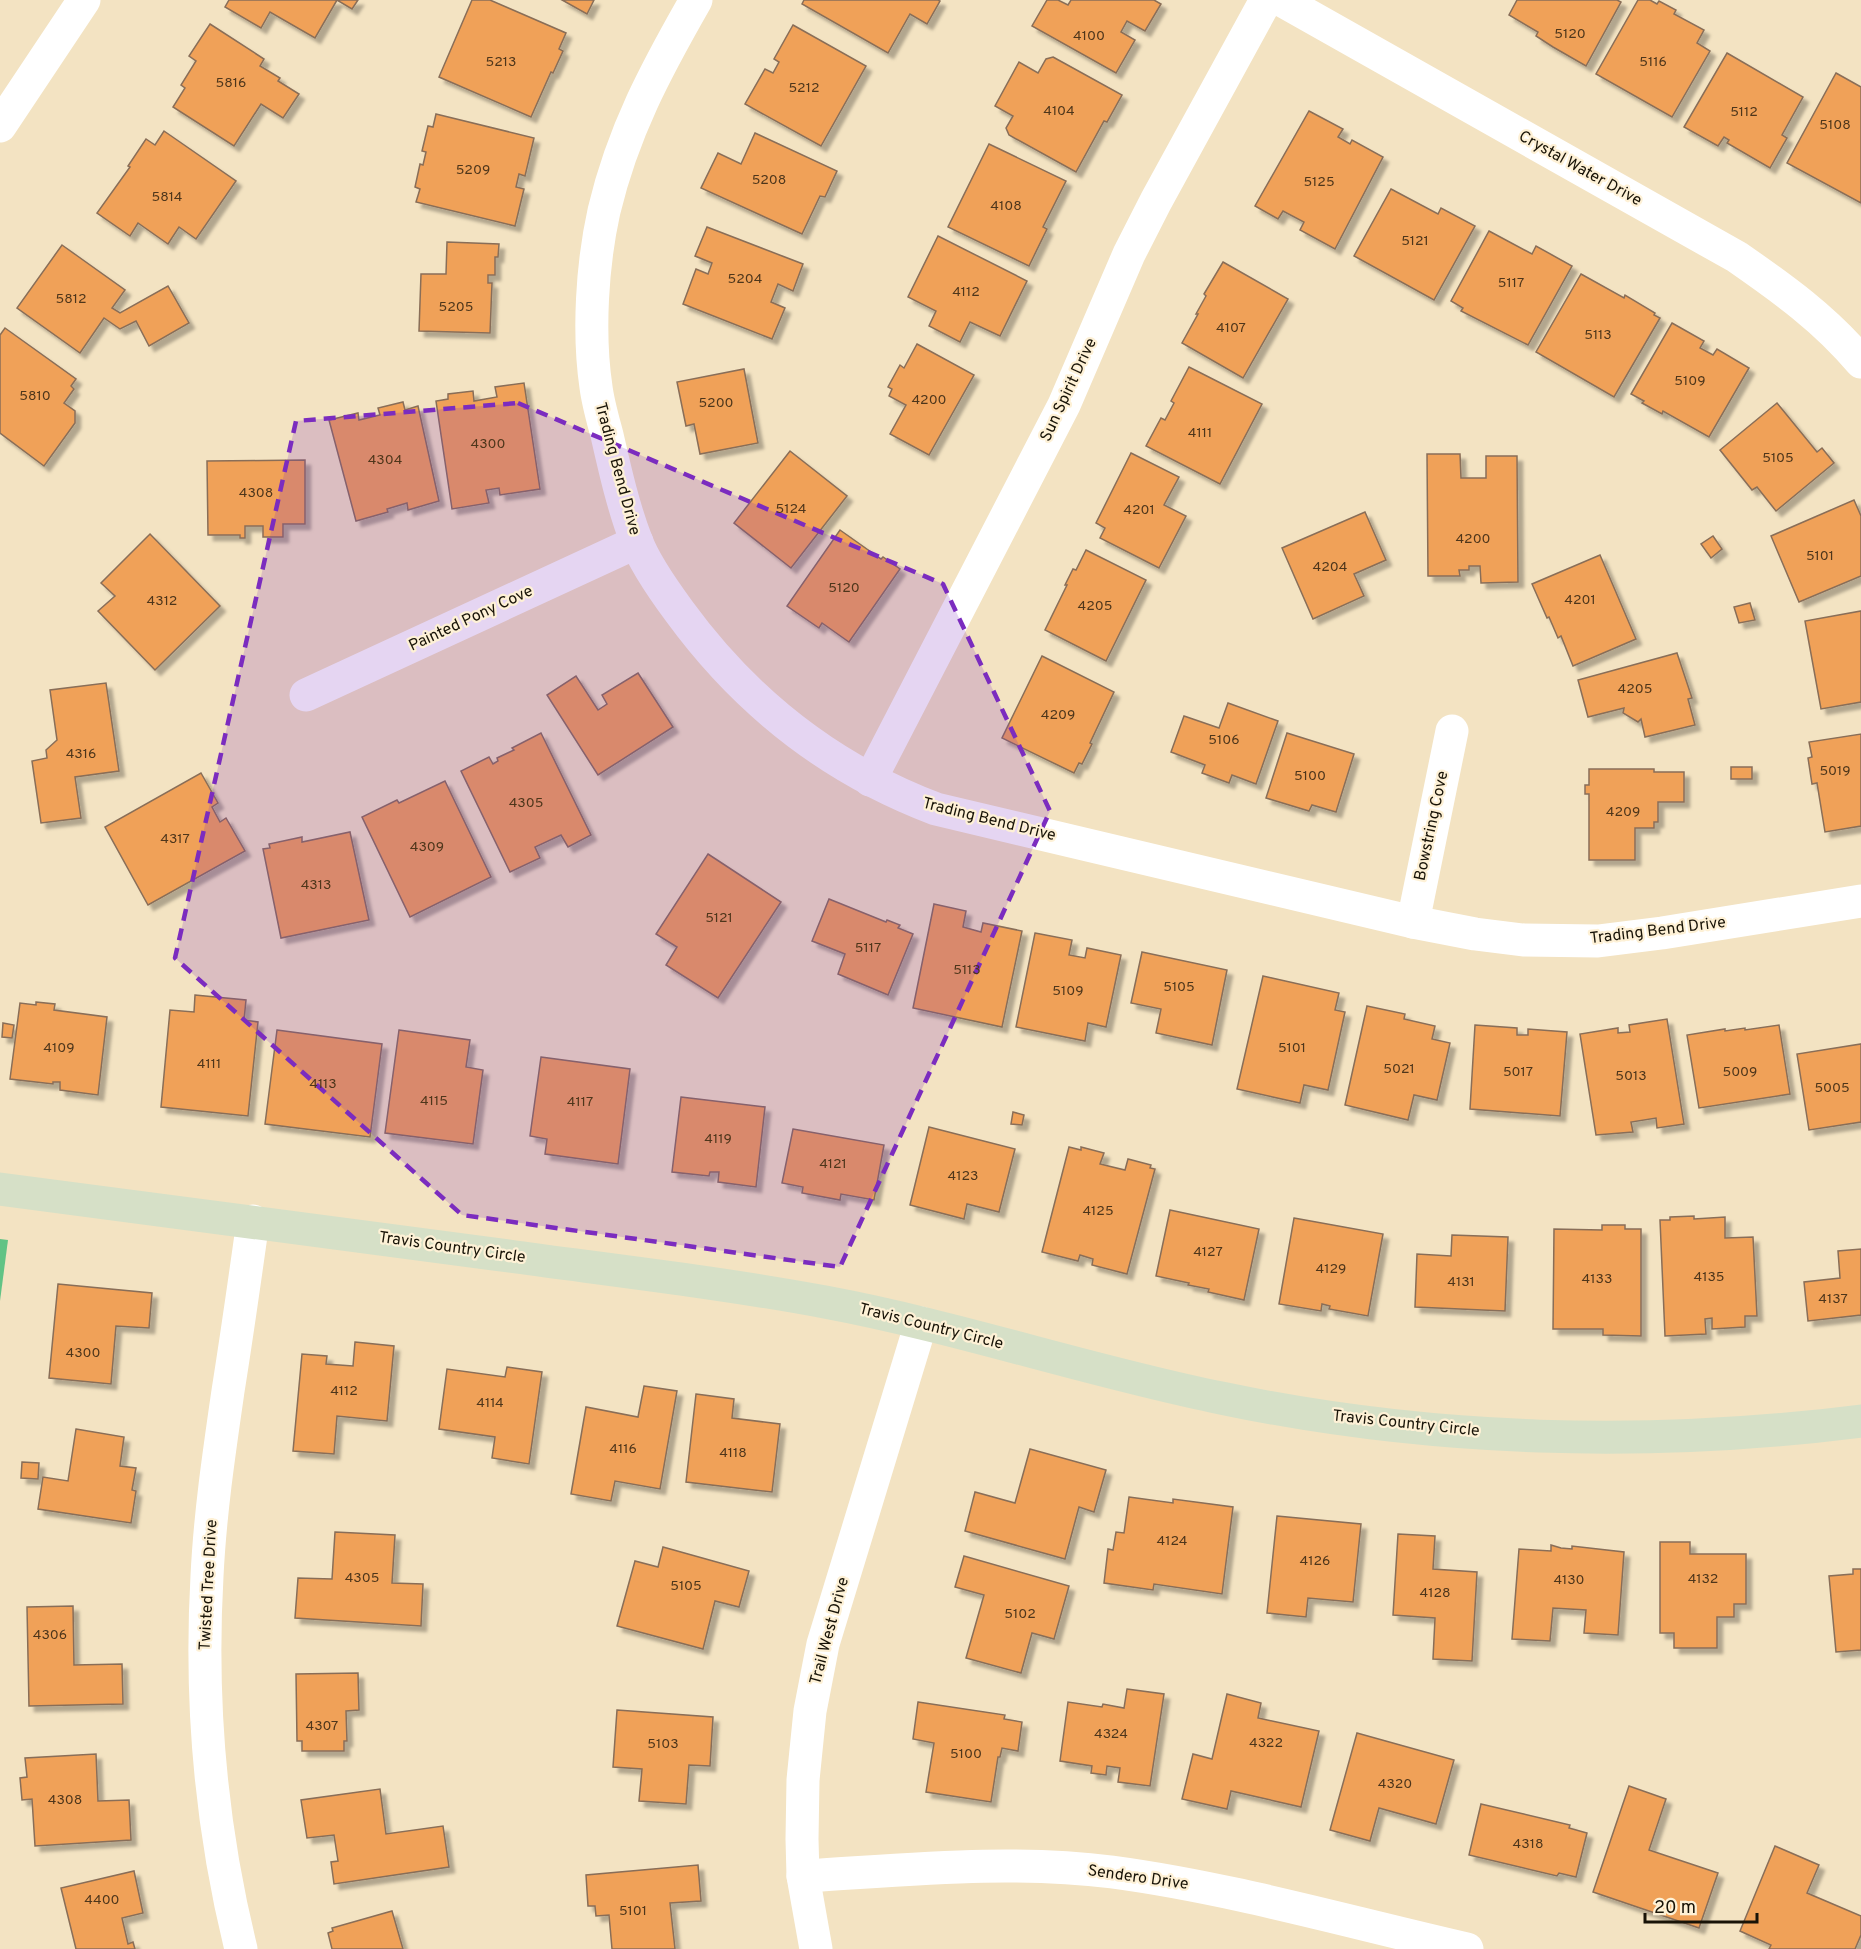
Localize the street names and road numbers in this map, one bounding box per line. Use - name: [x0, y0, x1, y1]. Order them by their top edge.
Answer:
- street label: Crystal Water Drive: [1515, 127, 1645, 211]
- street label: Sun Spirit Drive: [1036, 335, 1102, 445]
- street label: Trading Bend Drive: [590, 400, 644, 538]
- street label: Painted Pony Cove: [406, 581, 536, 657]
- street label: Bowstring Cove: [1411, 769, 1453, 883]
- street label: Trading Bend Drive: [920, 794, 1058, 846]
- street label: Trading Bend Drive: [1589, 913, 1727, 949]
- street label: Travis Country Circle: [377, 1228, 527, 1268]
- street label: Travis Country Circle: [857, 1299, 1005, 1355]
- street label: Travis Country Circle: [1331, 1406, 1481, 1442]
- street label: Twisted Tree Drive: [196, 1519, 222, 1651]
- street label: Trail West Drive: [806, 1575, 854, 1687]
- street label: Sendero Drive: [1086, 1861, 1190, 1895]

